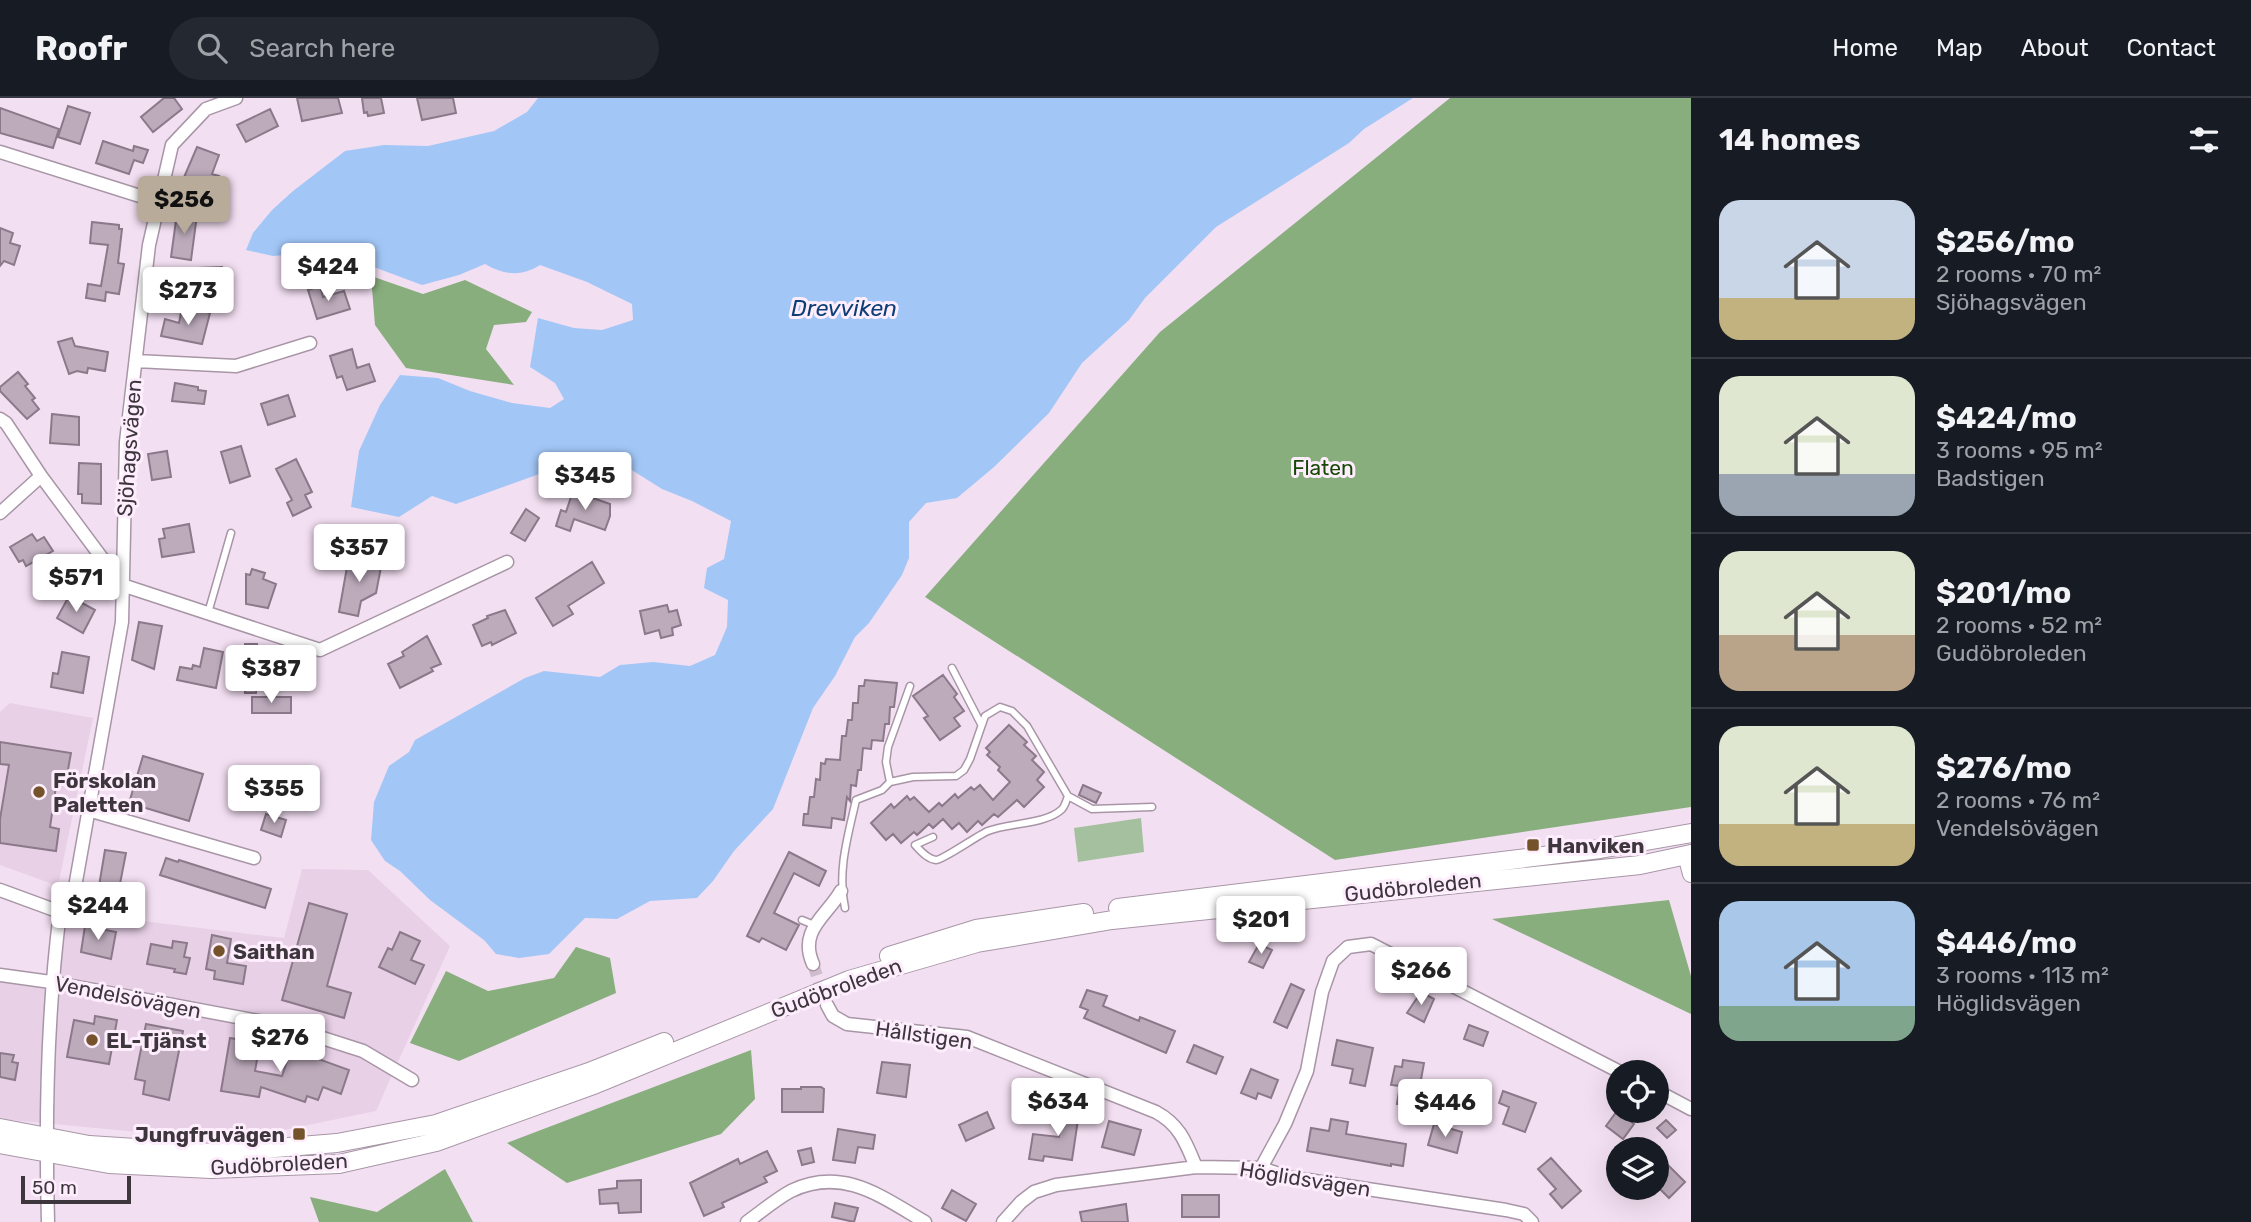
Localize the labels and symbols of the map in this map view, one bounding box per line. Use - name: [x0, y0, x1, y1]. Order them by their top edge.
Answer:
- pin: $256: [143, 176, 225, 236]
- pin: $424: [287, 244, 369, 303]
- pin: $273: [147, 268, 229, 327]
- water label: Drevviken: [791, 294, 897, 322]
- street label: Sjöhagsvägen: [112, 379, 146, 517]
- pin: $345: [544, 452, 626, 512]
- park label: Flaten: [1292, 455, 1354, 480]
- pin: $357: [318, 524, 400, 584]
- pin: $571: [35, 554, 117, 614]
- pin: $387: [230, 646, 312, 705]
- pin: $355: [233, 766, 315, 825]
- place label: Förskolan Paletten: [53, 768, 156, 817]
- marker: Förskolan Paletten: [31, 784, 47, 800]
- place label: Hanviken: [1547, 833, 1644, 858]
- marker: Hanviken: [1525, 837, 1541, 853]
- street label: Gudöbroleden: [1343, 867, 1483, 907]
- pin: $244: [57, 882, 139, 942]
- pin: $201: [1220, 896, 1302, 956]
- place label: Saithan: [233, 939, 315, 964]
- marker: Saithan: [211, 943, 227, 959]
- pin: $266: [1380, 948, 1462, 1007]
- street label: Gudöbroleden: [767, 953, 905, 1023]
- street label: Vendelsövägen: [53, 971, 203, 1023]
- pin: $276: [239, 1014, 321, 1074]
- street label: Hållstigen: [874, 1016, 974, 1054]
- place label: EL-Tjänst: [106, 1028, 207, 1053]
- marker: EL-Tjänst: [84, 1032, 100, 1048]
- pin: $634: [1017, 1079, 1099, 1138]
- pin: $446: [1404, 1080, 1486, 1139]
- place label: Jungfruvägen: [135, 1122, 285, 1147]
- marker: Jungfruvägen: [291, 1126, 307, 1142]
- street label: Gudöbroleden: [210, 1148, 348, 1180]
- street label: Höglidsvägen: [1238, 1156, 1372, 1202]
- scale bar: [21, 1173, 131, 1205]

